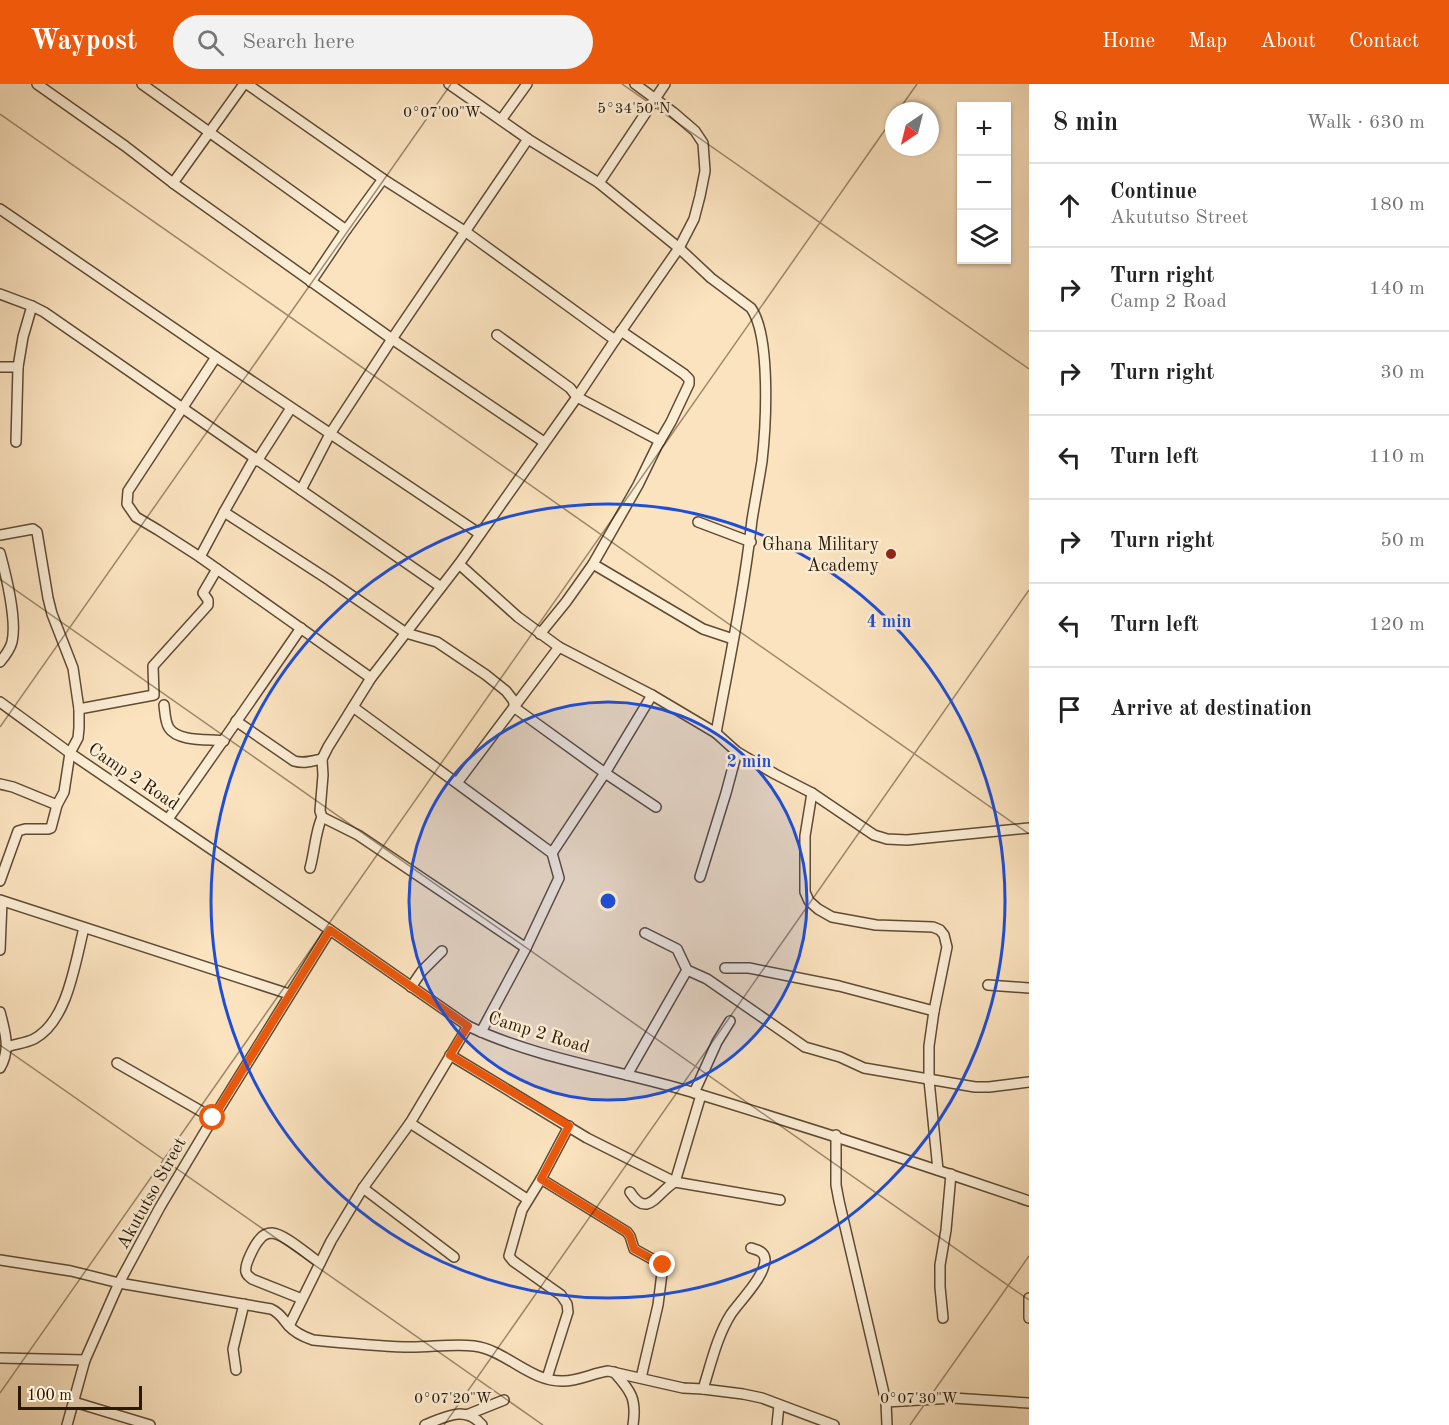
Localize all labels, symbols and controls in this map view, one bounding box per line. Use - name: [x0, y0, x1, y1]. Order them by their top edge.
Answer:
- search box: [173, 15, 593, 69]
- icon: search: [194, 26, 227, 59]
- text: Waypost: [30, 28, 137, 56]
- text: Search here: [242, 31, 355, 53]
- text: Home: [1102, 31, 1155, 52]
- text: Map: [1188, 31, 1227, 52]
- text: About: [1260, 31, 1316, 52]
- text: Contact: [1349, 31, 1419, 52]
- text: 5°34'50"N: [597, 102, 671, 117]
- north arrow: [885, 102, 939, 156]
- map controls: [957, 102, 1011, 264]
- button: +: [957, 102, 1011, 156]
- text: 0°07'00"W: [403, 106, 481, 121]
- text: 8 min: [1053, 110, 1118, 136]
- text: Walk · 630 m: [1306, 113, 1425, 133]
- button: −: [957, 156, 1011, 210]
- text: Continue: [1110, 181, 1197, 203]
- icon: ahead: [1053, 189, 1086, 222]
- text: 180 m: [1369, 195, 1425, 215]
- text: Akututso Street: [1110, 208, 1248, 228]
- button: layers: [957, 210, 1011, 264]
- text: Turn right: [1110, 265, 1214, 287]
- icon: right: [1053, 273, 1086, 306]
- text: 140 m: [1369, 279, 1425, 299]
- text: Camp 2 Road: [1110, 292, 1227, 312]
- icon: right: [1053, 357, 1086, 390]
- text: Turn right: [1110, 362, 1214, 384]
- text: 30 m: [1380, 363, 1425, 383]
- icon: left: [1053, 441, 1086, 474]
- text: Turn left: [1110, 446, 1199, 468]
- text: 110 m: [1369, 447, 1425, 467]
- icon: right: [1053, 525, 1086, 558]
- text: Turn right: [1110, 530, 1214, 552]
- text: 50 m: [1380, 531, 1425, 551]
- place label: Ghana Military Academy: [762, 536, 879, 575]
- marker: Ghana Military Academy: [884, 547, 898, 561]
- icon: left: [1053, 609, 1086, 642]
- text: 4 min: [866, 613, 912, 631]
- text: Turn left: [1110, 614, 1199, 636]
- text: 120 m: [1369, 615, 1425, 635]
- icon: arrive: [1053, 693, 1086, 726]
- text: Arrive at destination: [1110, 698, 1312, 720]
- street label: Camp 2 Road: [85, 740, 182, 814]
- text: 2 min: [726, 753, 772, 771]
- centre of rings: [598, 891, 618, 911]
- street label: Camp 2 Road: [486, 1009, 592, 1057]
- route start: [199, 1104, 225, 1130]
- street label: Akututso Street: [114, 1135, 190, 1252]
- route end: [649, 1251, 675, 1277]
- scale bar: [18, 1383, 142, 1410]
- text: 100 m: [27, 1388, 72, 1404]
- text: 0°07'20"W: [414, 1392, 492, 1407]
- text: 0°07'30"W: [880, 1392, 958, 1407]

